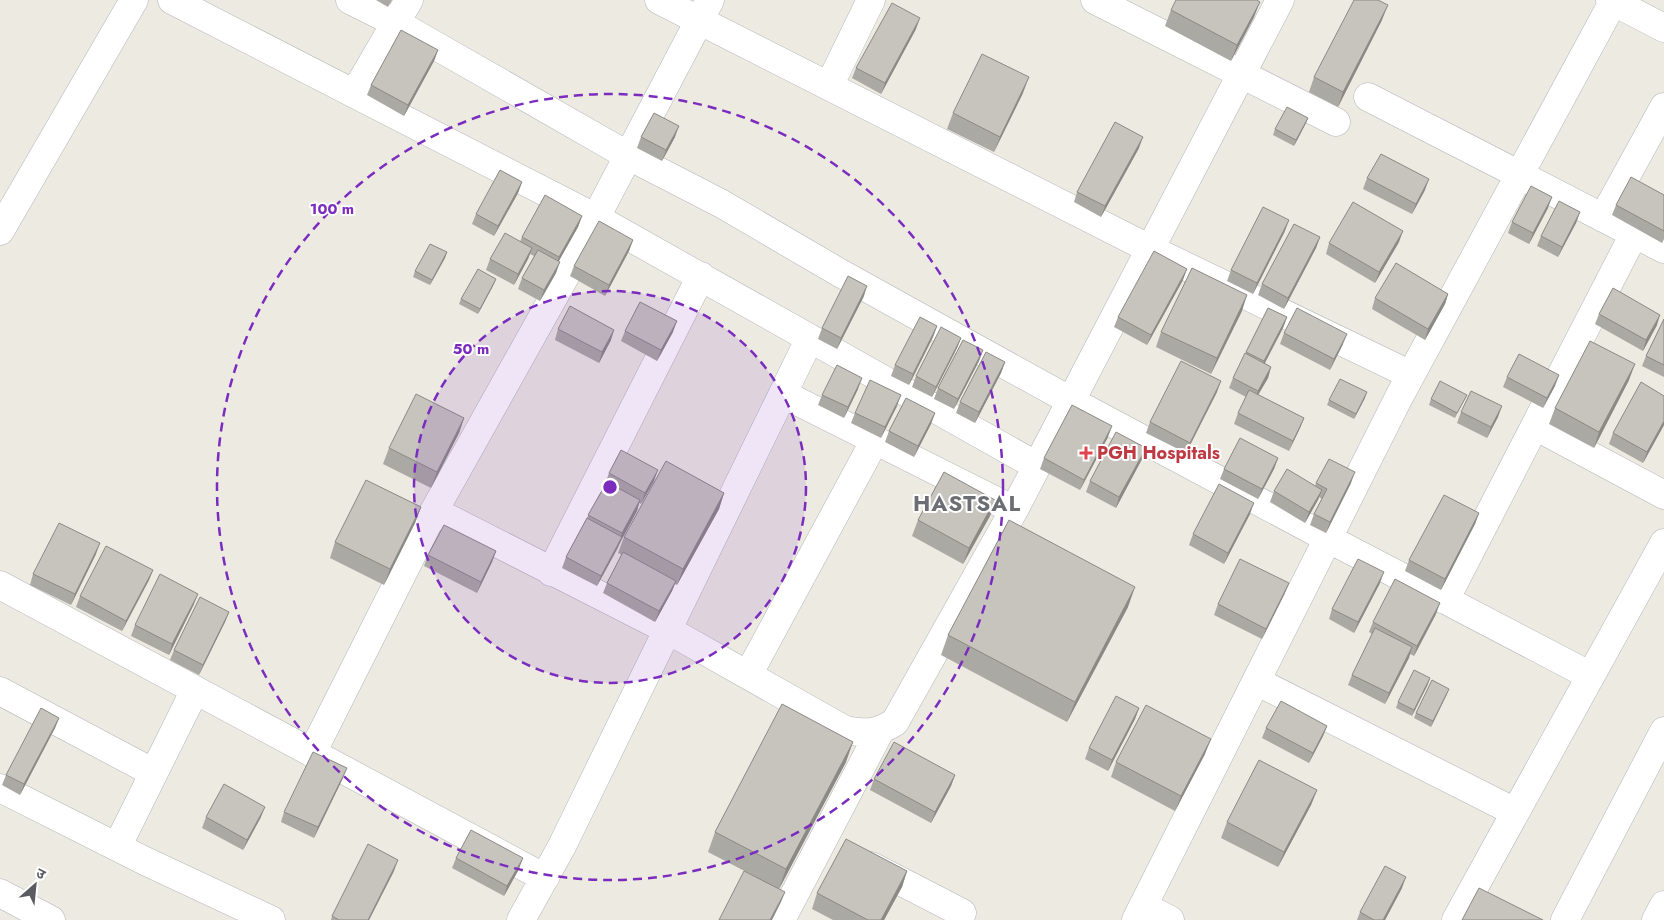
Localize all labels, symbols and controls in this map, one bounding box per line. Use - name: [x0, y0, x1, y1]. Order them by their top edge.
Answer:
- text: 100 m: [310, 198, 354, 220]
- text: 50 m: [453, 338, 489, 360]
- place label: PGH Hospitals: [1097, 440, 1220, 466]
- marker: PGH Hospitals: [1079, 446, 1093, 460]
- centre of rings: [601, 478, 619, 496]
- district label: HASTSAL: [913, 487, 1021, 519]
- north arrow: [10, 860, 60, 910]
- text: उ: [33, 863, 50, 885]

